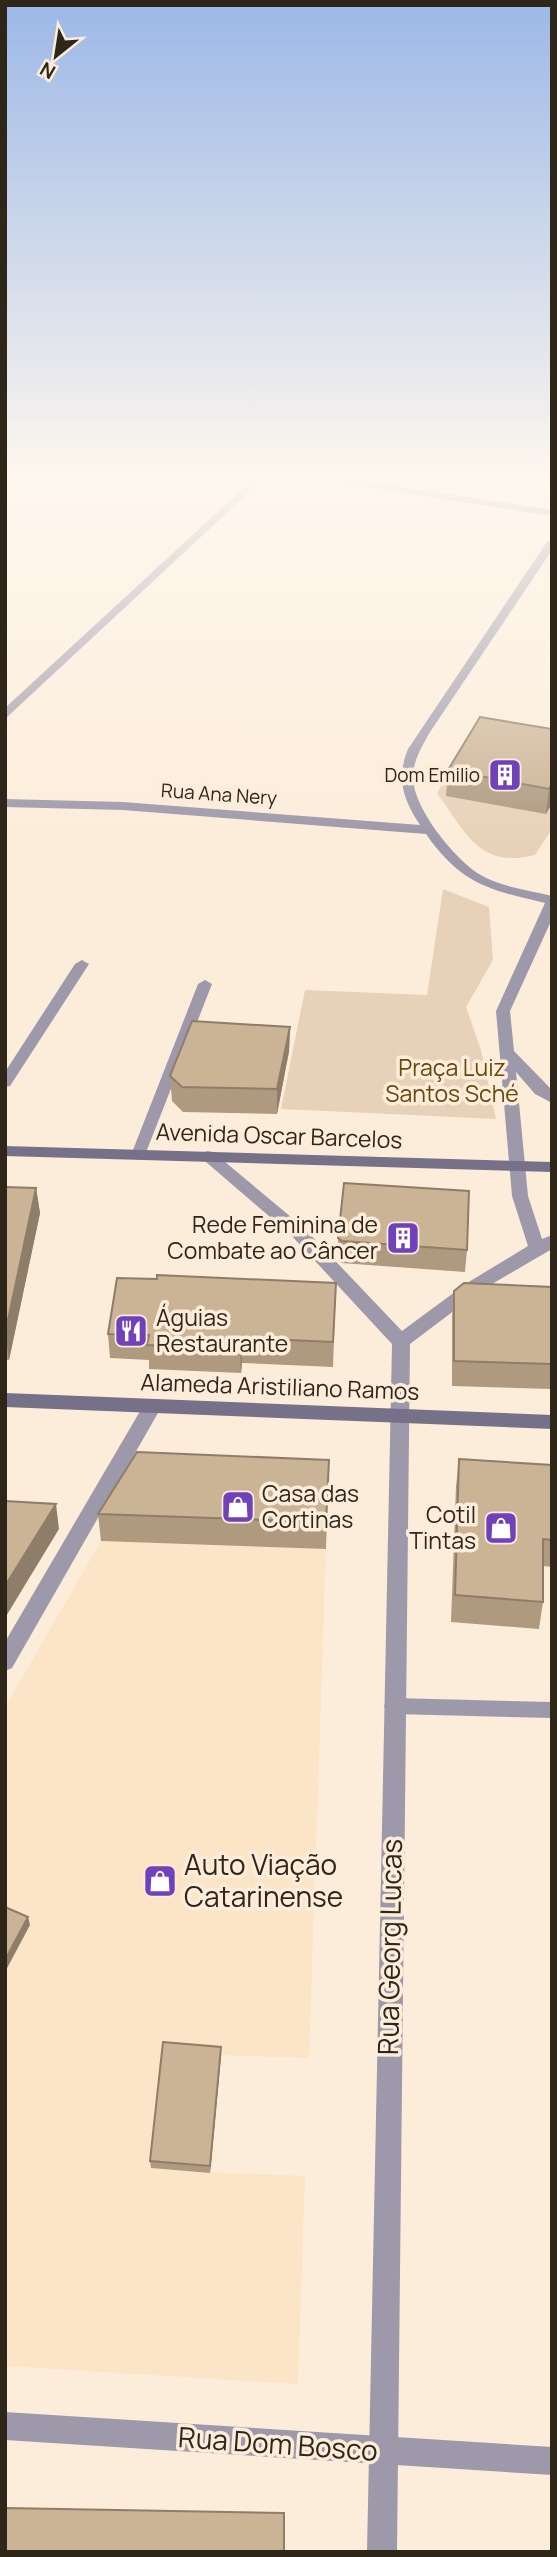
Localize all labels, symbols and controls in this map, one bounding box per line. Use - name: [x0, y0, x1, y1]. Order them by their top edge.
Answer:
- north arrow: [21, 21, 91, 91]
- text: N: [35, 56, 60, 85]
- building icon: Dom Emilio: [486, 756, 524, 794]
- place label: Dom Emilio: [385, 762, 480, 788]
- street label: Rua Ana Nery: [160, 777, 278, 811]
- park label: Praça Luiz Santos Sché: [385, 1051, 519, 1109]
- street label: Avenida Oscar Barcelos: [155, 1115, 403, 1155]
- place label: Rede Feminina de Combate ao Câncer: [167, 1208, 378, 1266]
- building icon: Rede Feminina de Combate ao Câncer: [384, 1219, 422, 1257]
- place label: Águias Restaurante: [156, 1301, 288, 1359]
- restaurant icon: Águias Restaurante: [112, 1312, 150, 1350]
- street label: Alameda Aristiliano Ramos: [140, 1365, 420, 1407]
- place label: Casa das Cortinas: [262, 1477, 359, 1535]
- shop icon: Casa das Cortinas: [219, 1488, 257, 1526]
- place label: Cotil Tintas: [409, 1498, 476, 1556]
- shop icon: Cotil Tintas: [482, 1509, 520, 1547]
- street label: Rua Georg Lucas: [368, 1838, 410, 2056]
- place label: Auto Viação Catarinense: [184, 1845, 343, 1915]
- shop icon: Auto Viação Catarinense: [141, 1862, 179, 1900]
- street label: Rua Dom Bosco: [177, 2417, 379, 2469]

